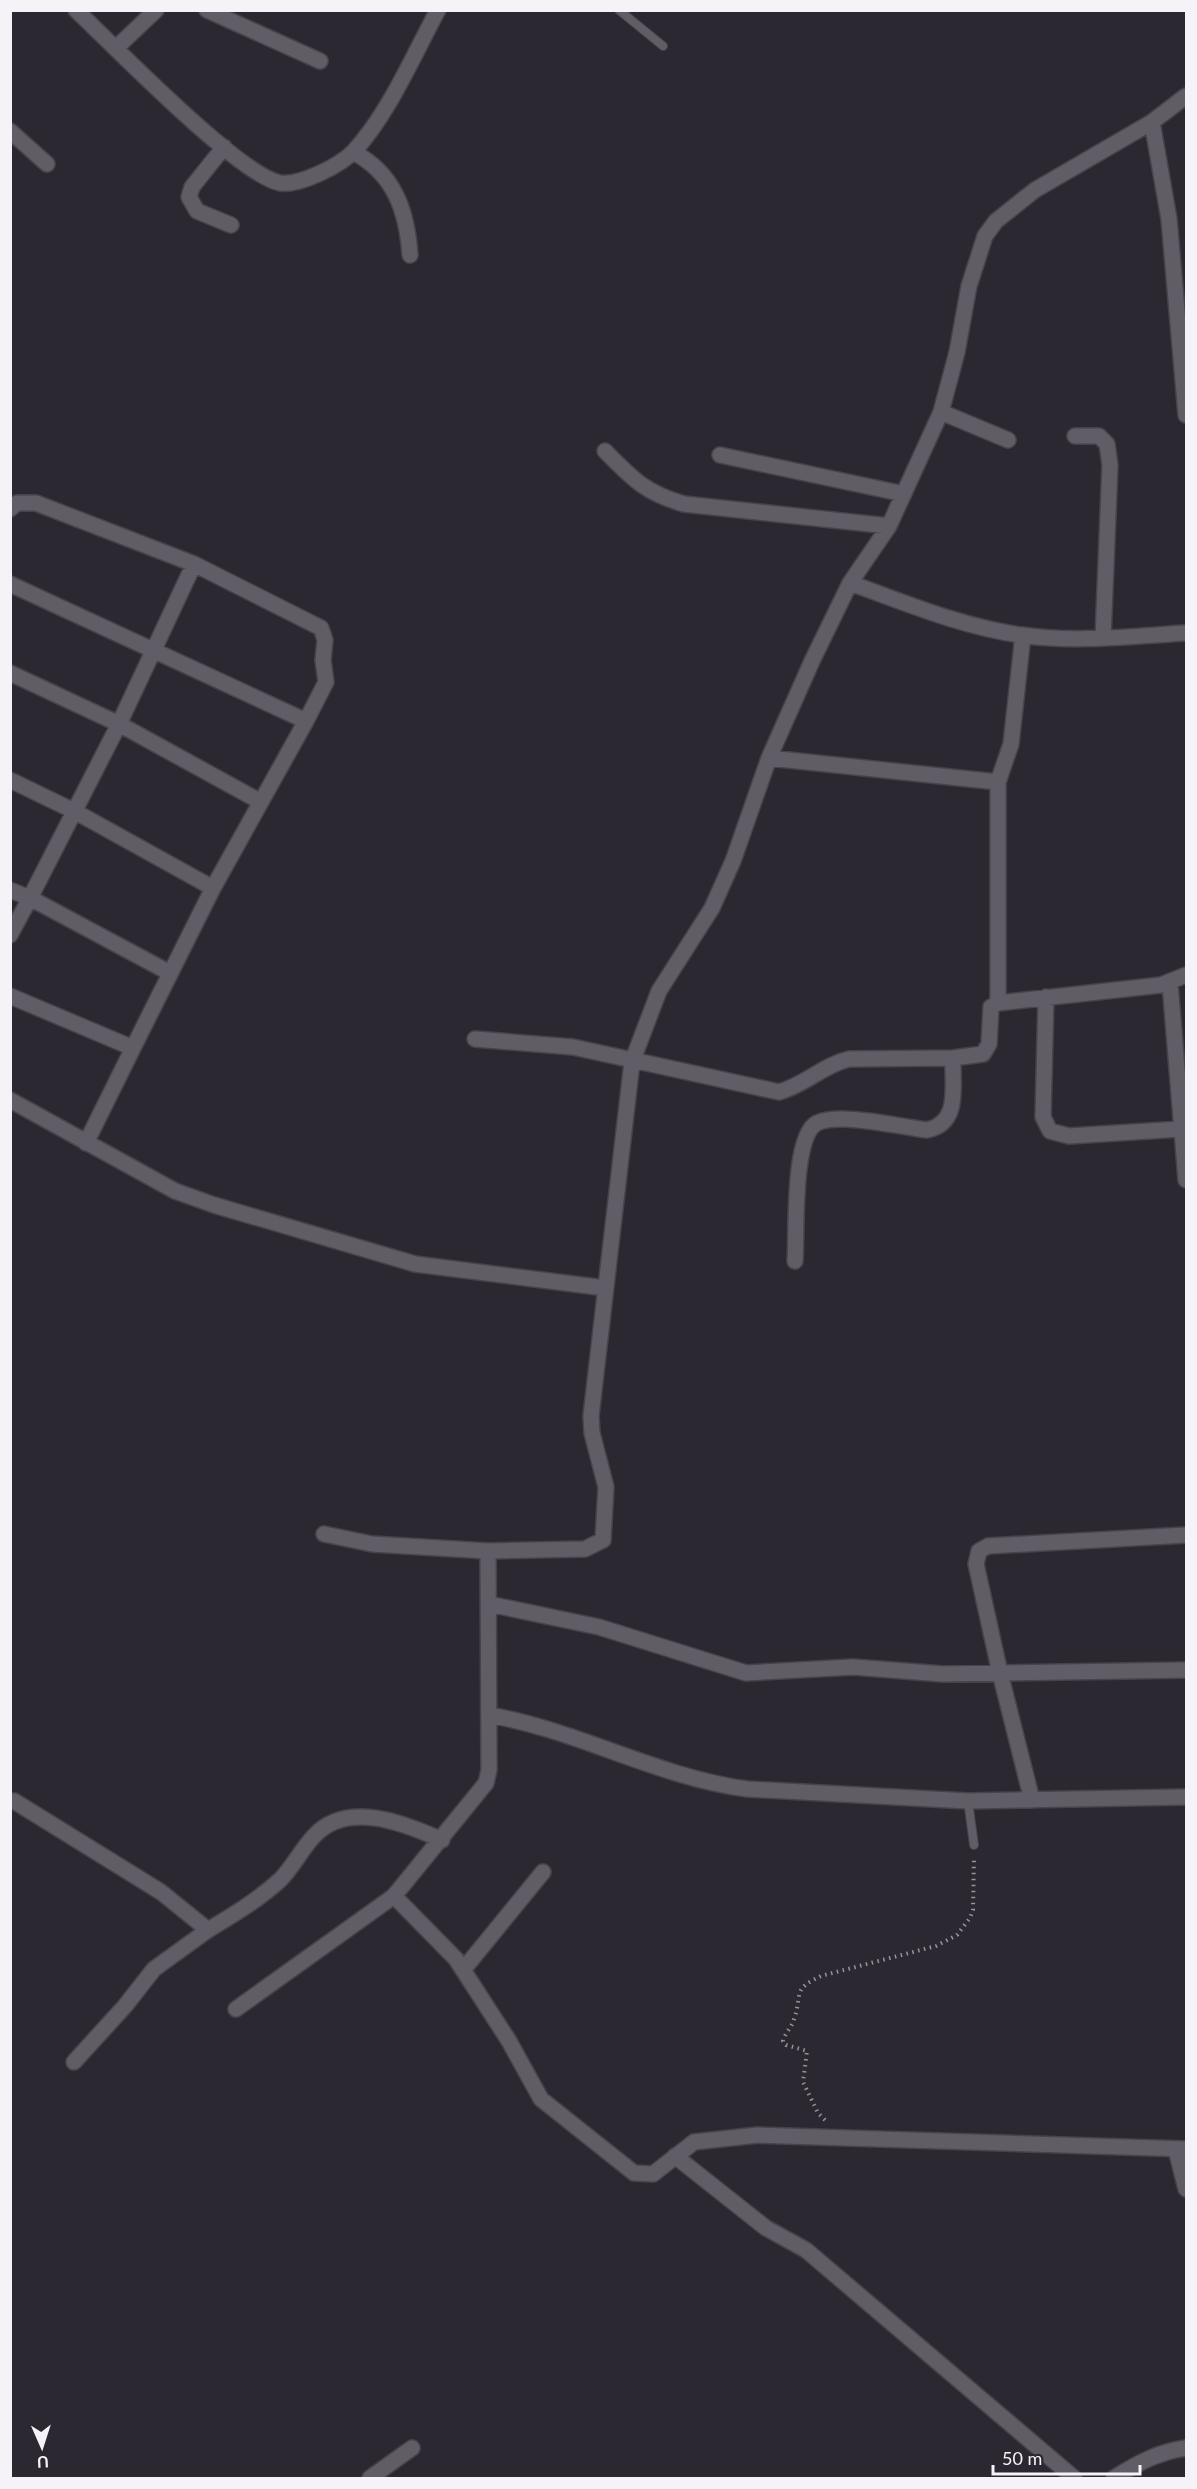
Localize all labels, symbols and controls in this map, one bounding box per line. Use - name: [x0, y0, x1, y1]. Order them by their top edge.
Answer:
- north arrow: [12, 2417, 72, 2477]
- scale bar: [993, 2438, 1140, 2476]
- text: 50 m: [1002, 2447, 1042, 2469]
- text: U: [36, 2453, 49, 2472]

